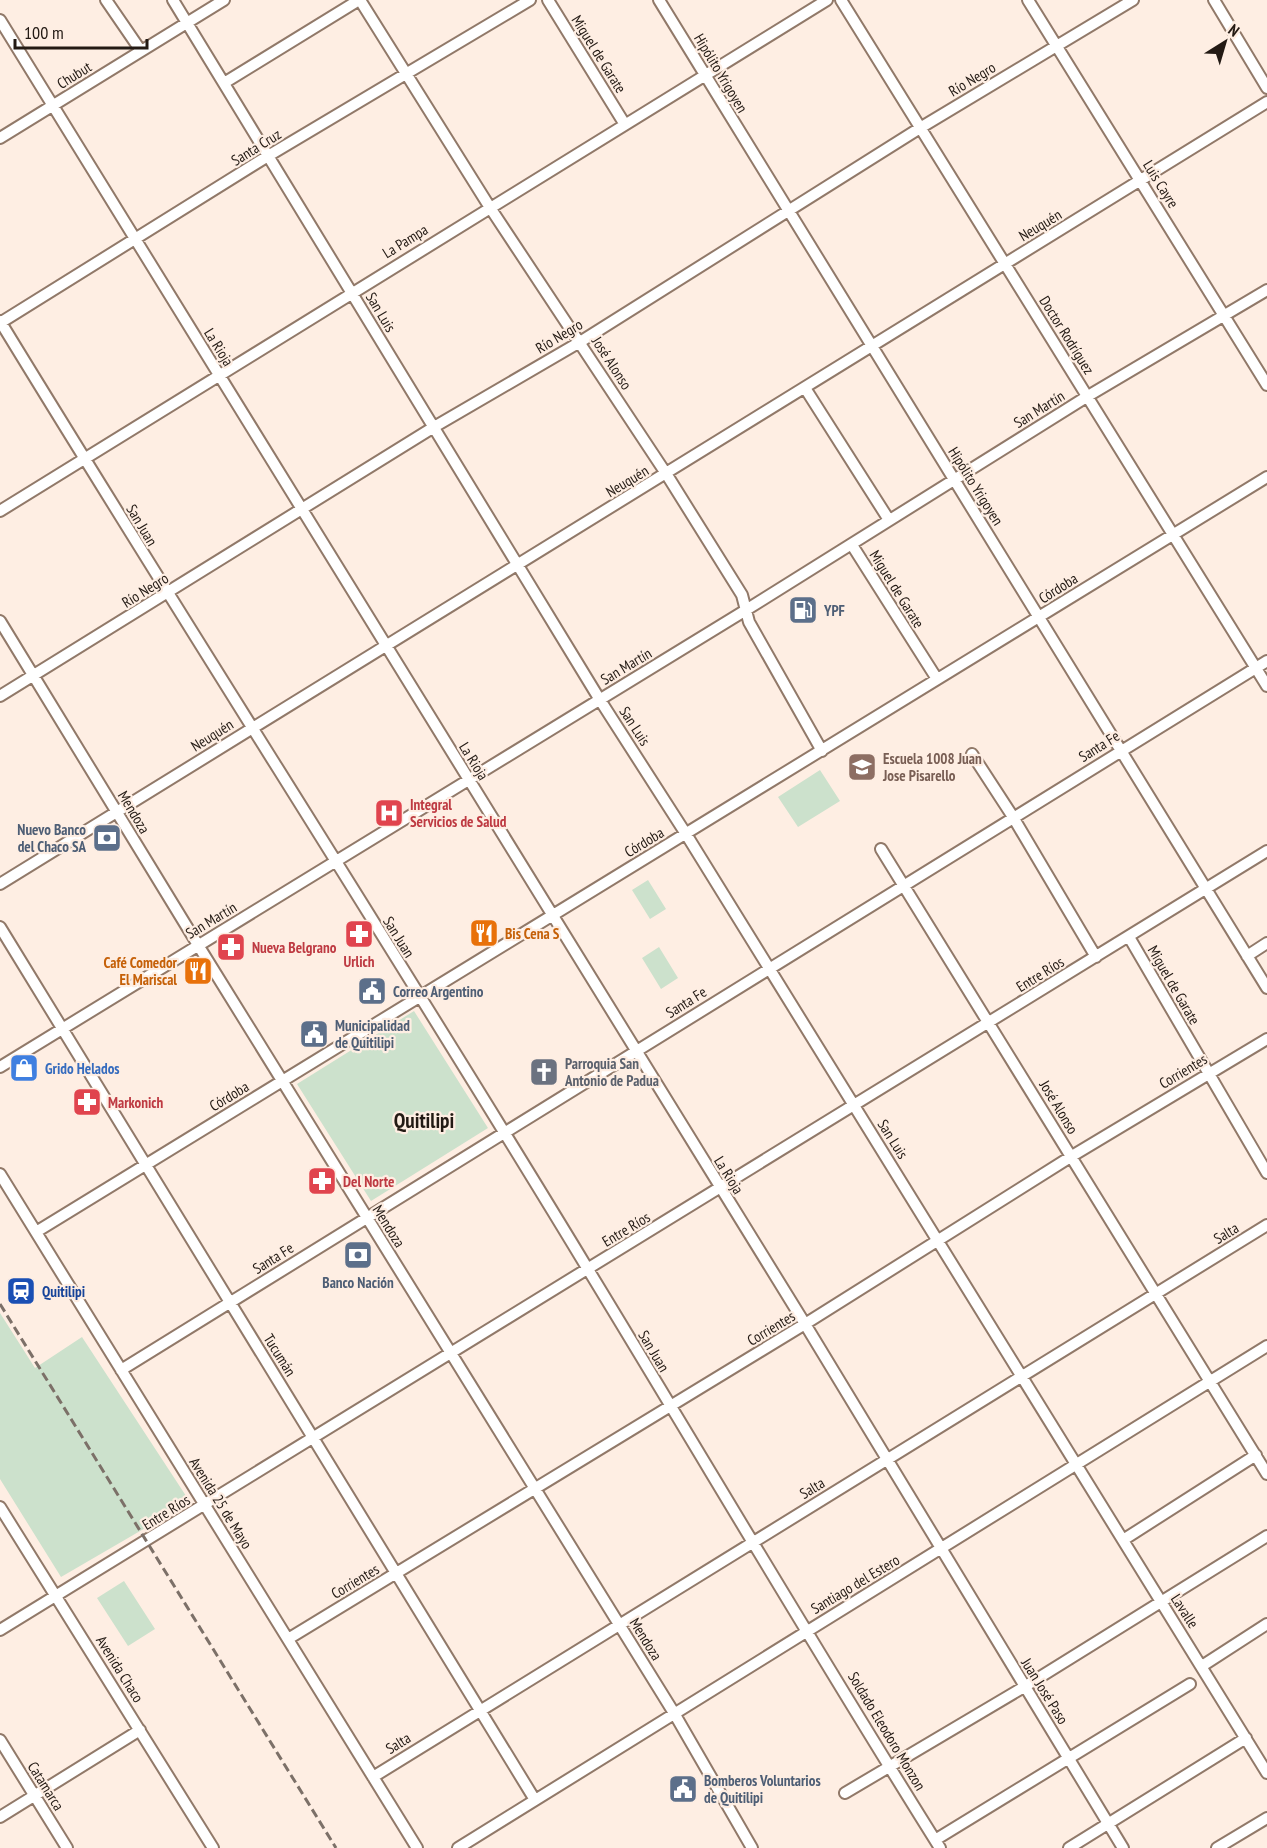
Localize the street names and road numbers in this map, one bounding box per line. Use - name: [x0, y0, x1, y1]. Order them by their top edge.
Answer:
- street label: Miguel de Garate: [568, 12, 630, 96]
- street label: Hipólito Yrigoyen: [690, 30, 752, 116]
- street label: Chubut: [53, 57, 95, 93]
- street label: Río Negro: [945, 58, 999, 100]
- street label: Santa Cruz: [228, 124, 284, 170]
- street label: Luis Cayre: [1139, 157, 1183, 211]
- street label: Neuquén: [1015, 205, 1065, 245]
- street label: La Pampa: [379, 220, 431, 262]
- street label: San Luis: [362, 289, 400, 335]
- street label: Doctor Rodríguez: [1035, 292, 1099, 378]
- street label: Río Negro: [532, 315, 586, 357]
- street label: La Rioja: [200, 324, 238, 370]
- street label: José Alonso: [587, 332, 636, 393]
- street label: San Martín: [1010, 386, 1068, 432]
- street label: Hipólito Yrigoyen: [944, 443, 1008, 529]
- street label: Neuquén: [602, 461, 652, 501]
- street label: San Juan: [122, 501, 162, 549]
- street label: Miguel de Garate: [866, 547, 928, 631]
- street label: Río Negro: [118, 568, 172, 612]
- street label: Córdoba: [1035, 569, 1081, 607]
- street label: San Martín: [597, 643, 655, 689]
- street label: San Luis: [615, 703, 655, 749]
- street label: Neuquén: [187, 715, 237, 755]
- street label: Santa Fe: [1075, 726, 1123, 766]
- street label: La Rioja: [455, 738, 493, 784]
- street label: Mendoza: [114, 787, 154, 837]
- street label: Córdoba: [621, 823, 667, 861]
- street label: San Martín: [182, 897, 240, 943]
- street label: San Juan: [379, 913, 419, 961]
- street label: Miguel de Garate: [1144, 942, 1204, 1028]
- street label: Entre Ríos: [1013, 952, 1067, 996]
- street label: Santa Fe: [662, 982, 710, 1022]
- street label: Corrientes: [1156, 1049, 1210, 1093]
- street label: José Alonso: [1035, 1076, 1082, 1137]
- street label: Córdoba: [206, 1077, 252, 1115]
- street label: San Luis: [874, 1116, 912, 1162]
- street label: La Rioja: [710, 1152, 748, 1198]
- street label: Mendoza: [369, 1201, 409, 1251]
- street label: Entre Ríos: [599, 1207, 653, 1251]
- street label: Salta: [1210, 1218, 1242, 1248]
- street label: Santa Fe: [249, 1238, 297, 1278]
- street label: Corrientes: [744, 1306, 798, 1350]
- street label: San Juan: [634, 1327, 674, 1375]
- street label: Tucumán: [260, 1330, 300, 1380]
- street label: Avenida 25 de Mayo: [185, 1454, 257, 1552]
- street label: Salta: [796, 1473, 828, 1503]
- street label: Entre Ríos: [139, 1490, 193, 1534]
- street label: Santiago del Estero: [807, 1550, 903, 1618]
- street label: Corrientes: [328, 1559, 382, 1603]
- street label: Lavalle: [1167, 1590, 1203, 1632]
- street label: Mendoza: [626, 1614, 666, 1664]
- street label: Avenida Chaco: [92, 1632, 148, 1706]
- street label: Juan José Paso: [1017, 1654, 1073, 1728]
- street label: Soldado Eleodoro Monzon: [844, 1668, 930, 1794]
- street label: Salta: [382, 1728, 414, 1758]
- street label: Catamarca: [24, 1758, 68, 1814]

